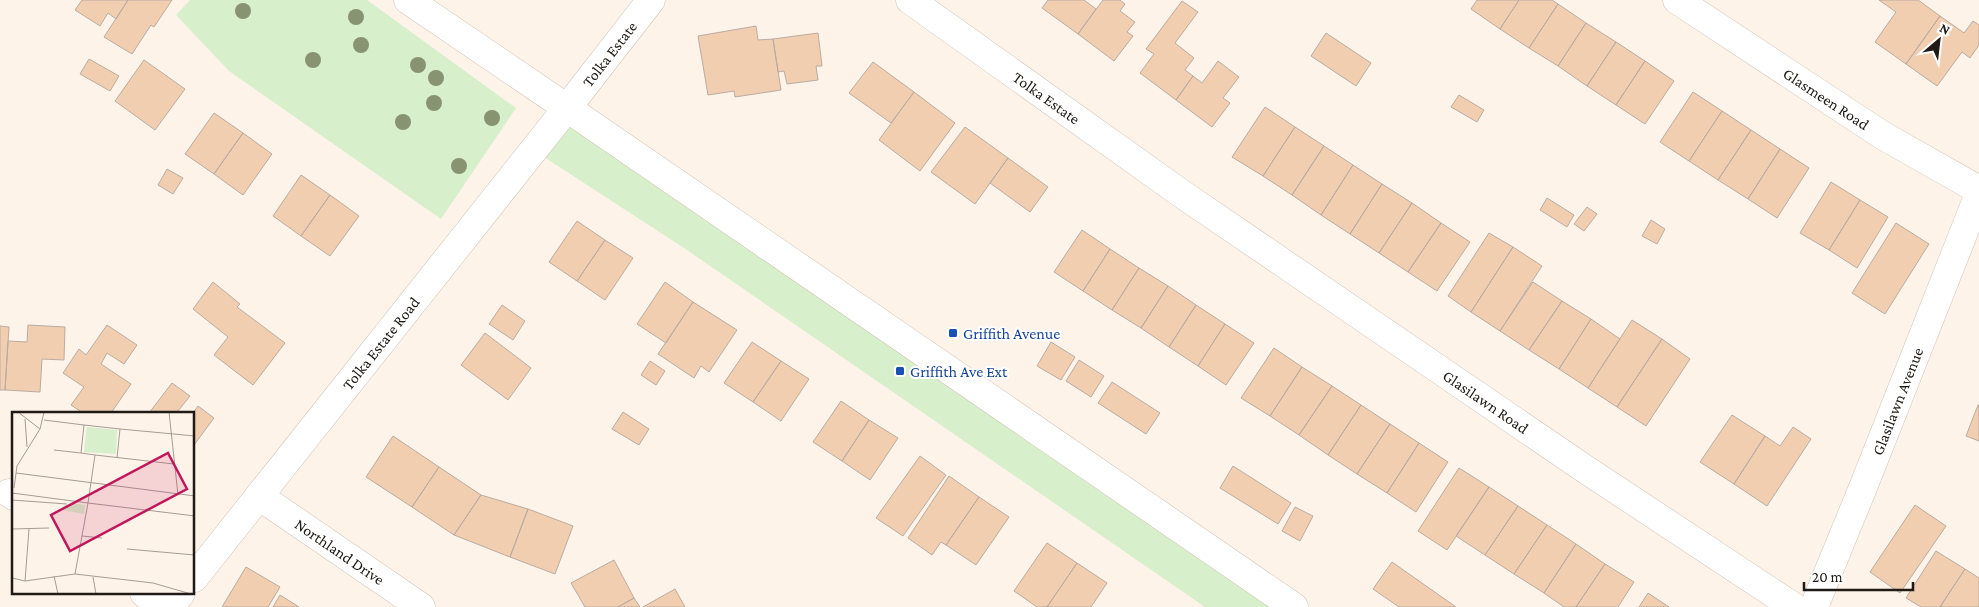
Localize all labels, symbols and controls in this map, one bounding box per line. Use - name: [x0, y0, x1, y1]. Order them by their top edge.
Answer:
- north arrow: [1914, 15, 1964, 65]
- street label: Tolka Estate: [579, 18, 640, 90]
- text: N: [1937, 19, 1953, 38]
- street label: Glasmeen Road: [1780, 65, 1873, 133]
- street label: Tolka Estate: [1010, 68, 1083, 128]
- street label: Tolka Estate Road: [339, 293, 423, 393]
- place label: Griffith Avenue: [963, 325, 1060, 342]
- marker: Griffith Avenue: [947, 327, 959, 339]
- street label: Glasilawn Avenue: [1869, 345, 1926, 458]
- place label: Griffith Ave Ext: [910, 363, 1008, 380]
- marker: Griffith Ave Ext: [894, 365, 906, 377]
- street label: Glasilawn Road: [1440, 367, 1532, 437]
- inset map: [12, 412, 195, 594]
- street label: Northland Drive: [292, 515, 387, 588]
- scale bar: [1804, 560, 1913, 592]
- text: 20 m: [1812, 569, 1843, 585]

